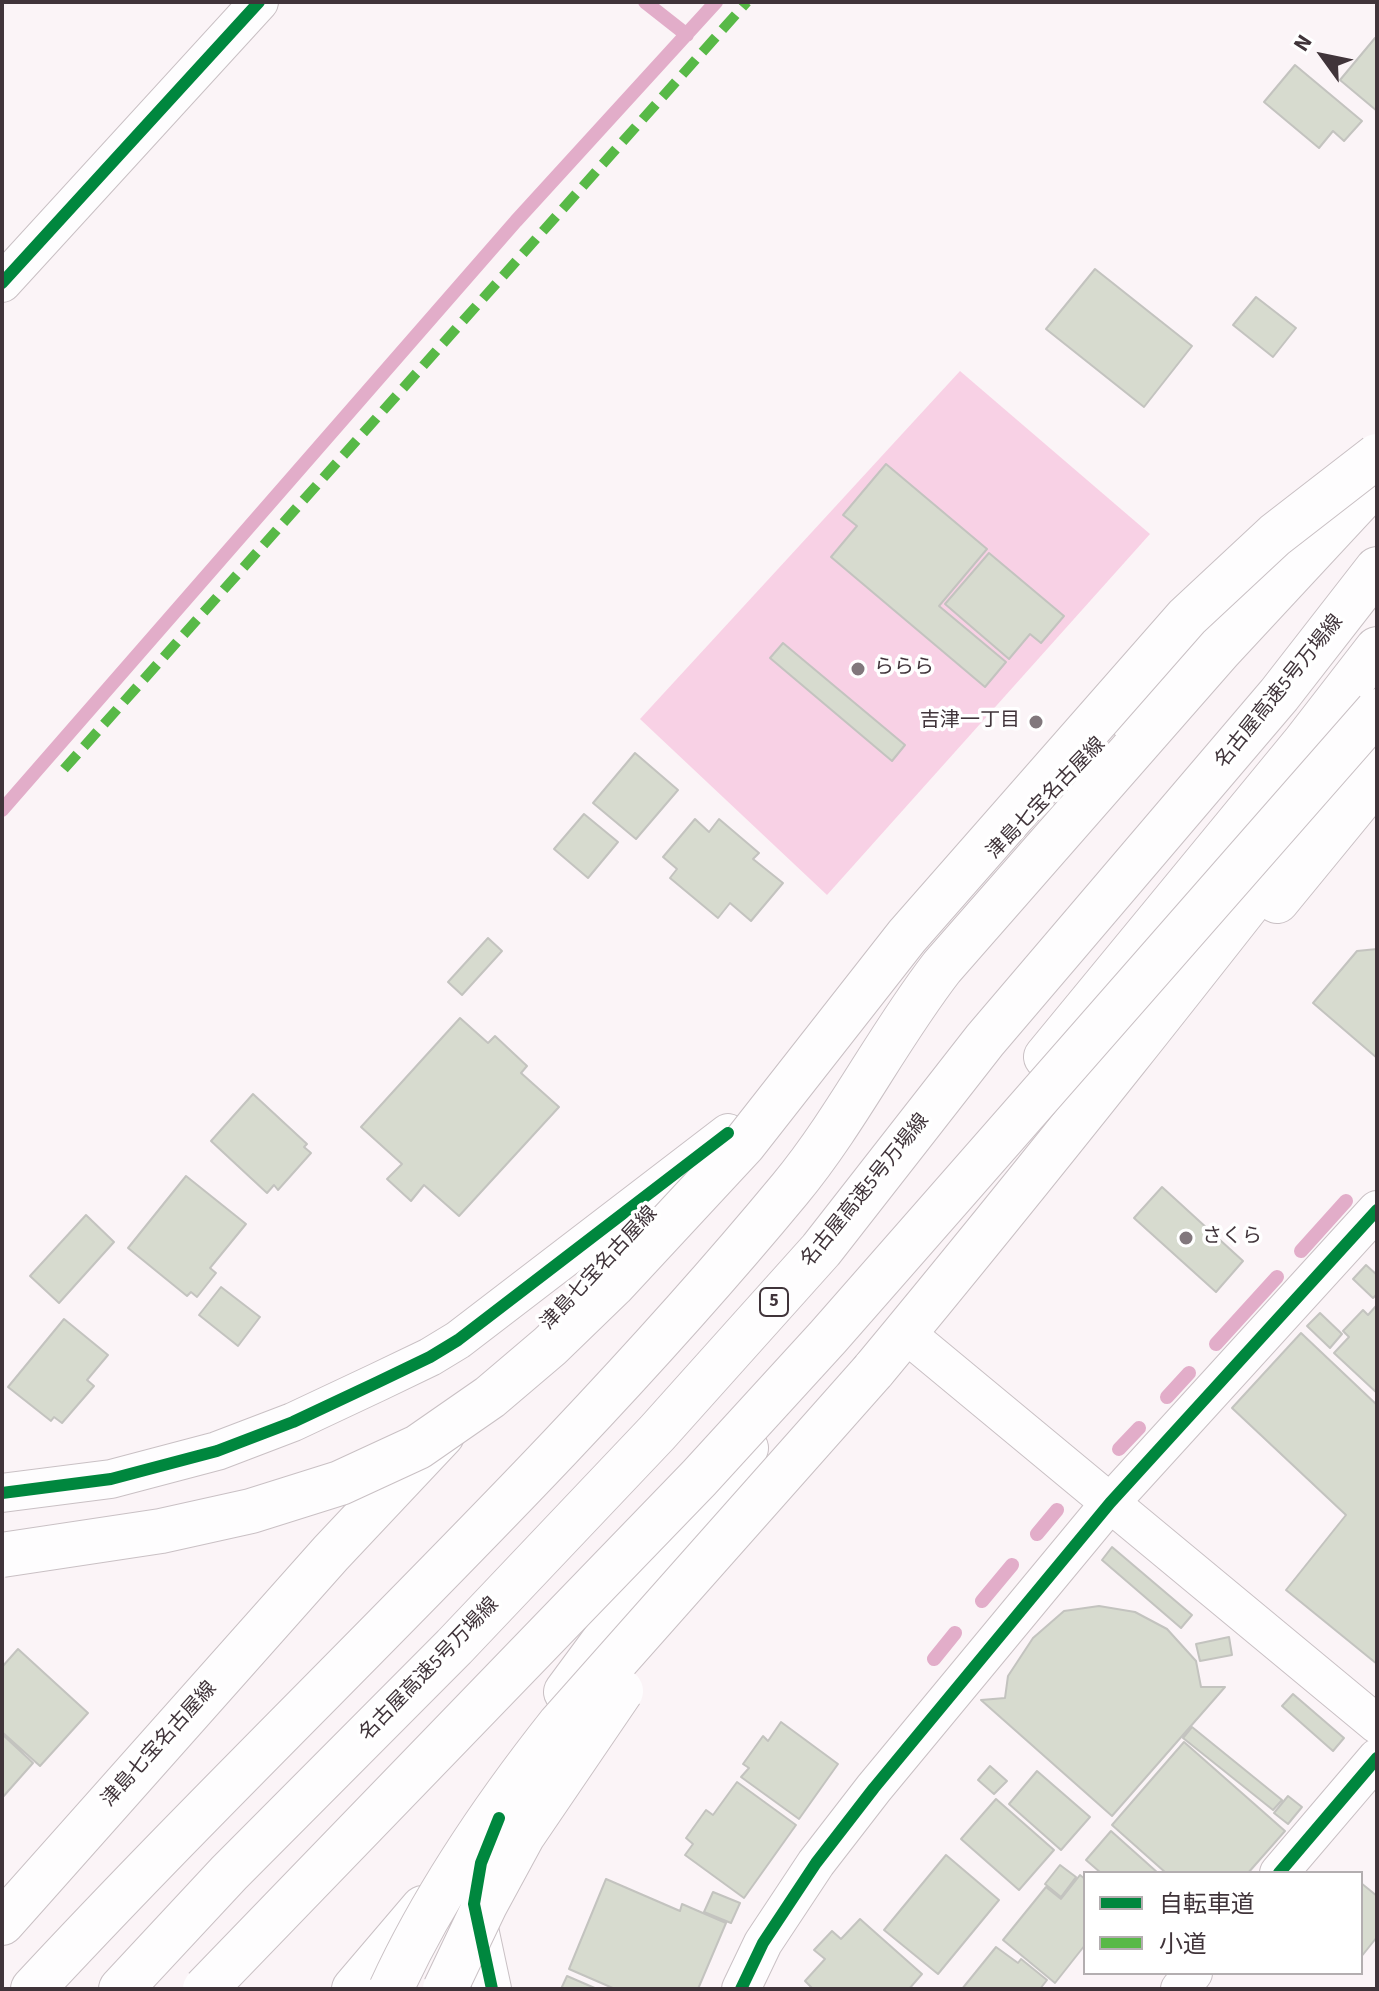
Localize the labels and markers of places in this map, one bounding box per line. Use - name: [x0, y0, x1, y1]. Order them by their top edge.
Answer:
- place label: ららら: [874, 657, 934, 681]
- marker: ららら: [849, 660, 867, 678]
- place label: 吉津一丁目: [920, 710, 1020, 734]
- marker: 吉津一丁目: [1027, 713, 1045, 731]
- place label: さくら: [1202, 1226, 1262, 1250]
- marker: さくら: [1177, 1229, 1195, 1247]

